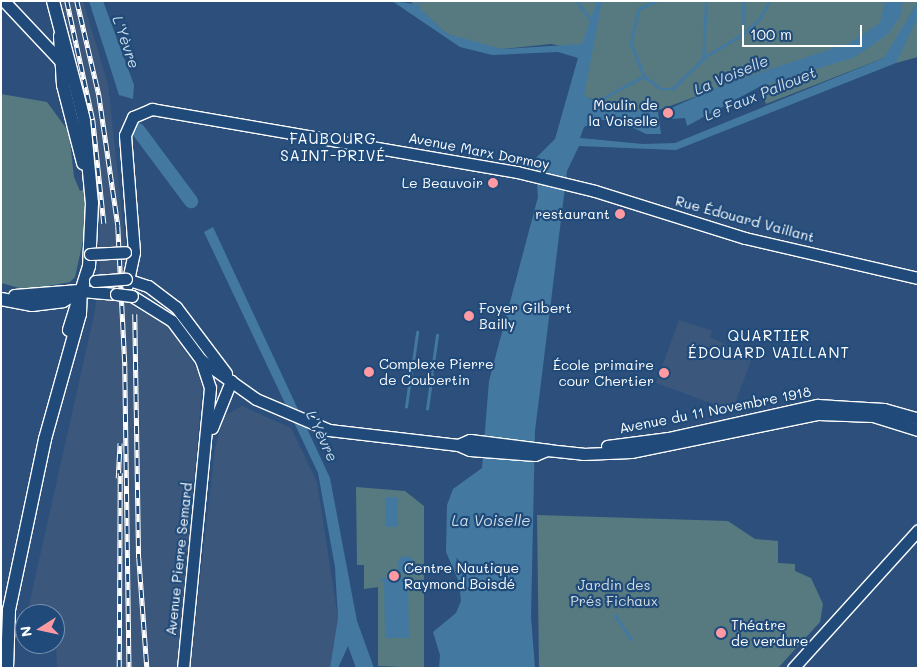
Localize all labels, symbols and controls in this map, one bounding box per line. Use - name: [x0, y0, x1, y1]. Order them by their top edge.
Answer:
- water label: L'Yèvre: [109, 13, 143, 71]
- scale bar: [744, 15, 864, 47]
- text: 100 m: [750, 24, 792, 44]
- water label: La Voiselle: [691, 51, 771, 99]
- water label: Le Faux Pallouet: [701, 63, 819, 125]
- place label: Moulin de la Voiselle: [589, 97, 658, 130]
- marker: Moulin de la Voiselle: [662, 107, 674, 119]
- district label: FAUBOURG SAINT-PRIVÉ: [279, 129, 387, 164]
- street label: Avenue Marx Dormoy: [407, 129, 551, 173]
- place label: Le Beauvoir: [402, 175, 483, 191]
- marker: Le Beauvoir: [487, 177, 499, 189]
- street label: Rue Édouard Vaillant: [674, 192, 816, 246]
- place label: restaurant: [535, 206, 610, 222]
- marker: restaurant: [614, 208, 626, 220]
- place label: Foyer Gilbert Bailly: [479, 300, 572, 332]
- marker: Foyer Gilbert Bailly: [463, 310, 475, 322]
- district label: QUARTIER ÉDOUARD VAILLANT: [686, 326, 852, 361]
- place label: Complexe Pierre de Coubertin: [379, 356, 494, 388]
- place label: École primaire cour Chertier: [553, 357, 654, 390]
- marker: Complexe Pierre de Coubertin: [363, 366, 375, 378]
- marker: École primaire cour Chertier: [658, 367, 670, 379]
- street label: Avenue du 11 Novembre 1918: [618, 383, 812, 437]
- water label: L'Yèvre: [302, 407, 342, 465]
- street label: Avenue Pierre Semard: [163, 482, 195, 636]
- water label: La Voiselle: [452, 512, 530, 530]
- place label: Centre Nautique Raymond Boisdé: [404, 560, 519, 592]
- marker: Centre Nautique Raymond Boisdé: [388, 570, 400, 582]
- park label: Jardin des Prés Fichaux: [570, 577, 658, 610]
- north arrow: [15, 604, 65, 654]
- place label: Théatre de verdure: [731, 617, 808, 650]
- text: N: [15, 625, 36, 638]
- marker: Théatre de verdure: [715, 627, 727, 639]

